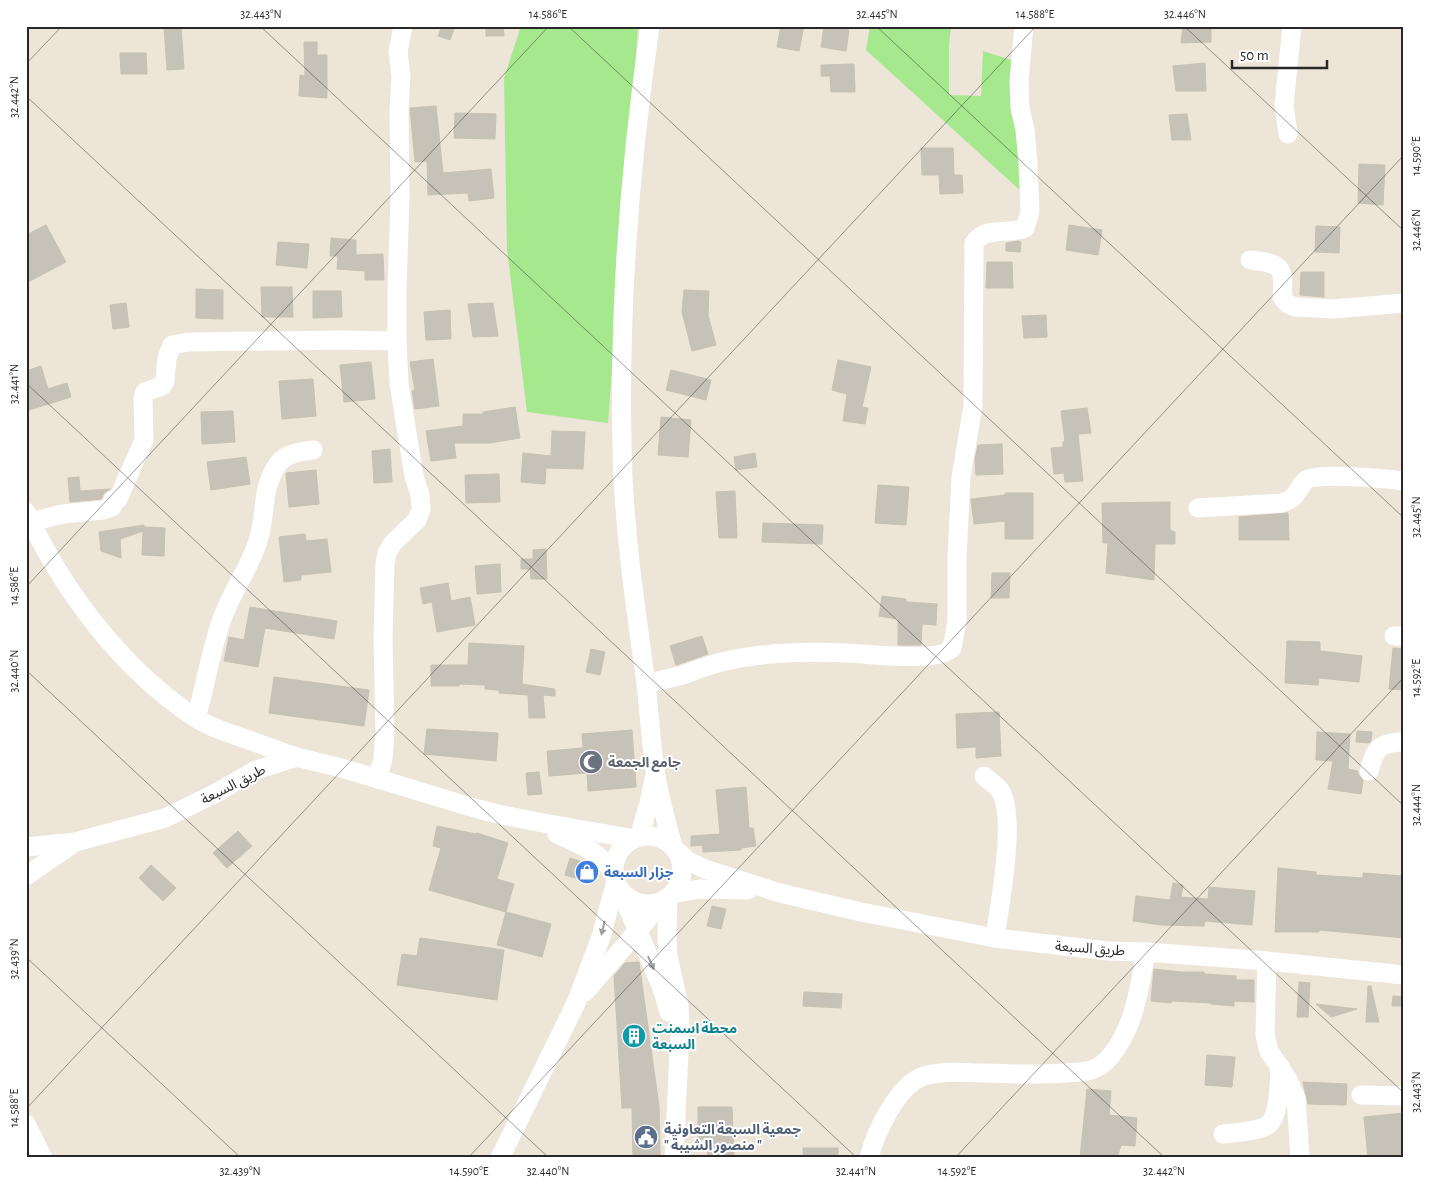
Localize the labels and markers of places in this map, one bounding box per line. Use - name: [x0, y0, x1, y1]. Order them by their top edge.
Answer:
- mosque icon: جامع الجمعة: [578, 749, 604, 775]
- place label: جامع الجمعة: [608, 755, 681, 772]
- shop icon: جزار السبعة: [574, 859, 600, 885]
- place label: جزار السبعة: [604, 865, 674, 881]
- place label: محطة اسمنت السبعة: [652, 1021, 737, 1052]
- building icon: محطة اسمنت السبعة: [621, 1023, 647, 1049]
- place label: جمعية السبعة التعاونية " منصور الشيبة ": [664, 1122, 801, 1154]
- public building icon: جمعية السبعة التعاونية " منصور الشيبة ": [633, 1124, 659, 1150]

